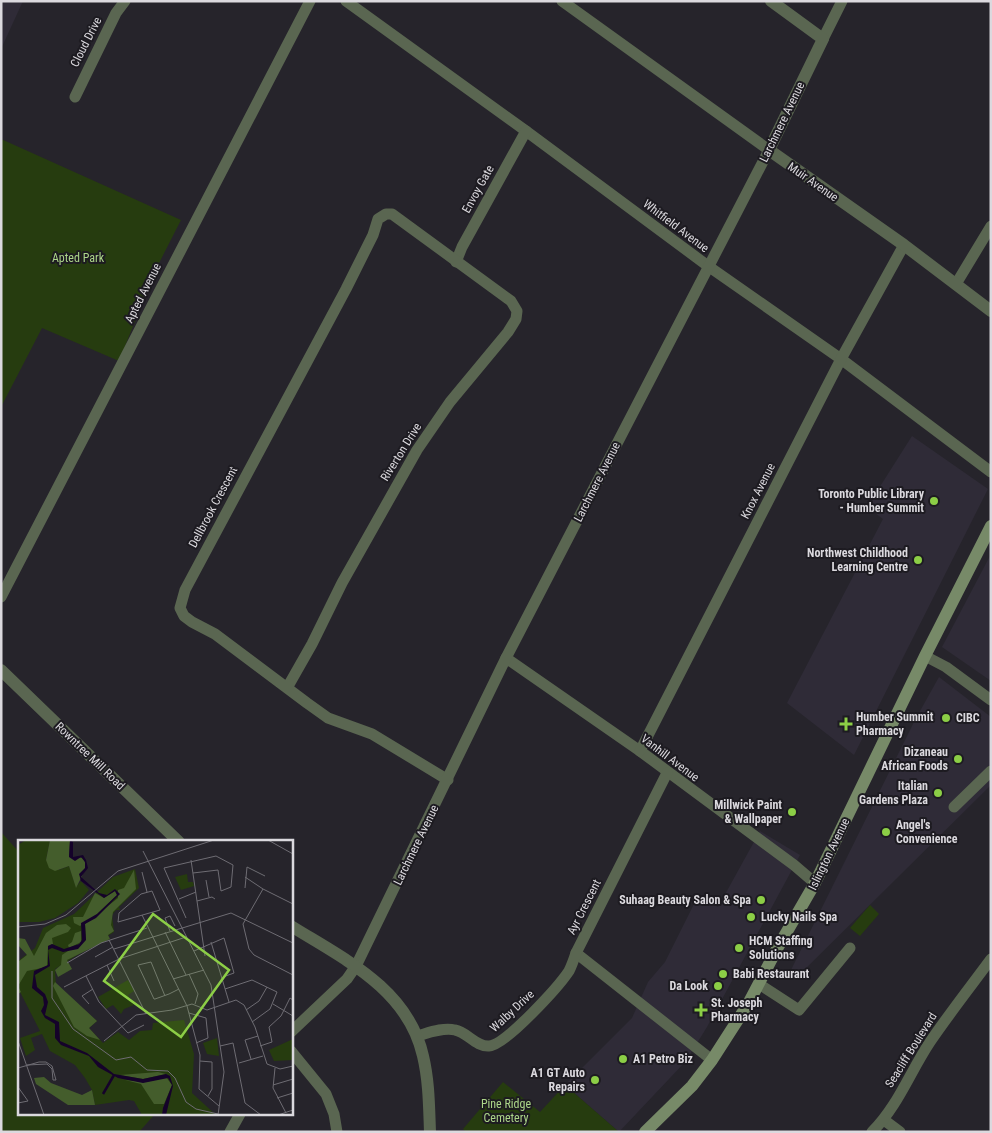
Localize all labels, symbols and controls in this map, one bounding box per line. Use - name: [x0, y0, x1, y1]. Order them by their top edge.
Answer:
- street label: Cloud Drive: [67, 14, 105, 69]
- street label: Larchmere Avenue: [757, 79, 808, 164]
- street label: Muir Avenue: [785, 159, 841, 205]
- street label: Envoy Gate: [459, 162, 497, 215]
- street label: Whitfield Avenue: [640, 197, 712, 256]
- park label: Apted Park: [52, 251, 105, 265]
- street label: Apted Avenue: [122, 260, 164, 325]
- street label: Riverton Drive: [378, 420, 425, 484]
- street label: Larchmere Avenue: [571, 440, 623, 524]
- street label: Knox Avenue: [738, 460, 778, 521]
- street label: Dellbrook Crescent: [186, 464, 240, 550]
- place label: Toronto Public Library - Humber Summit: [818, 487, 925, 515]
- marker: Toronto Public Library - Humber Summit: [928, 495, 940, 507]
- place label: Northwest Childhood Learning Centre: [807, 546, 908, 574]
- marker: Northwest Childhood Learning Centre: [912, 554, 924, 566]
- place label: Humber Summit Pharmacy: [856, 710, 934, 738]
- place label: CIBC: [956, 711, 980, 725]
- marker: CIBC: [940, 712, 952, 724]
- marker: Humber Summit Pharmacy: [840, 718, 852, 730]
- street label: Rowntree Mill Road: [52, 719, 128, 793]
- street label: Vanhill Avenue: [638, 732, 702, 785]
- place label: Dizaneau African Foods: [881, 745, 949, 773]
- marker: Dizaneau African Foods: [952, 753, 964, 765]
- place label: Italian Gardens Plaza: [859, 779, 928, 807]
- marker: Italian Gardens Plaza: [932, 787, 944, 799]
- place label: Millwick Paint & Wallpaper: [714, 798, 782, 826]
- street label: Larchmere Avenue: [391, 802, 442, 887]
- marker: Millwick Paint & Wallpaper: [786, 806, 798, 818]
- street label: Islington Avenue: [806, 815, 853, 892]
- place label: Angel's Convenience: [896, 818, 958, 846]
- marker: Angel's Convenience: [880, 826, 892, 838]
- inset map: [18, 840, 292, 1116]
- street label: Ayr Crescent: [564, 877, 604, 937]
- place label: Suhaag Beauty Salon & Spa: [619, 893, 751, 907]
- marker: Suhaag Beauty Salon & Spa: [755, 894, 767, 906]
- place label: Lucky Nails Spa: [761, 910, 838, 924]
- marker: Lucky Nails Spa: [745, 911, 757, 923]
- place label: HCM Staffing Solutions: [749, 934, 813, 962]
- marker: HCM Staffing Solutions: [733, 942, 745, 954]
- place label: Babi Restaurant: [733, 967, 810, 981]
- marker: Babi Restaurant: [717, 968, 729, 980]
- place label: Da Look: [669, 979, 708, 993]
- marker: Da Look: [712, 980, 724, 992]
- street label: Walby Drive: [487, 987, 537, 1035]
- place label: St. Joseph Pharmacy: [711, 996, 762, 1024]
- marker: St. Joseph Pharmacy: [695, 1004, 707, 1016]
- street label: Seacliff Boulevard: [882, 1010, 940, 1090]
- place label: A1 Petro Biz: [633, 1052, 693, 1066]
- marker: A1 Petro Biz: [617, 1053, 629, 1065]
- place label: A1 GT Auto Repairs: [531, 1066, 586, 1094]
- marker: A1 GT Auto Repairs: [589, 1074, 601, 1086]
- park label: Pine Ridge Cemetery: [481, 1097, 531, 1125]

